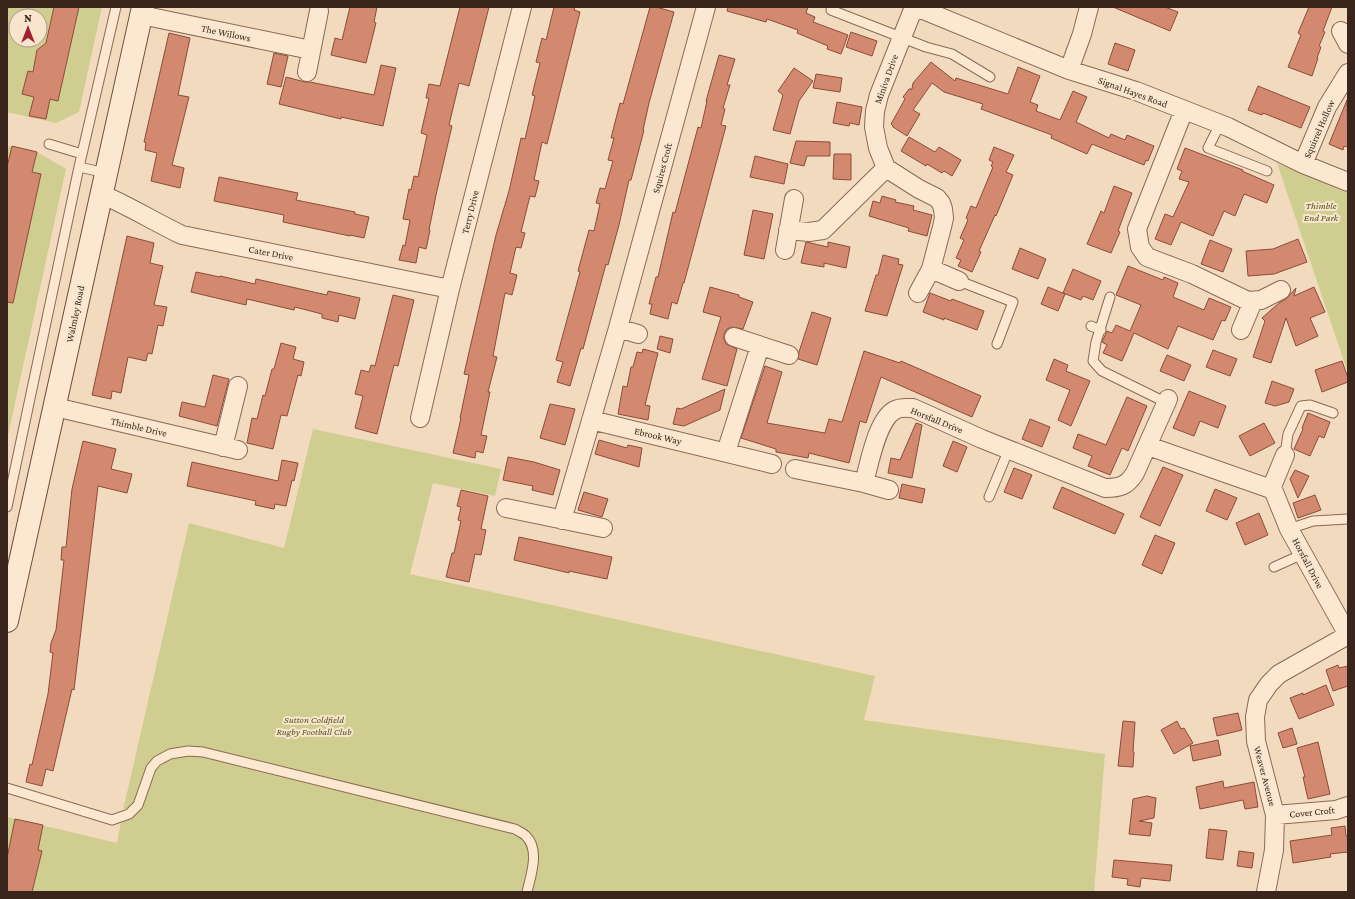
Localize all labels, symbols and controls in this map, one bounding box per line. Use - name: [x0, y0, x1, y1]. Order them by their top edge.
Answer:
- north arrow: [8, 8, 48, 48]
- text: N: [24, 12, 32, 24]
- street label: The Willows: [200, 22, 252, 44]
- street label: Miniva Drive: [872, 52, 900, 105]
- street label: Signal Hayes Road: [1097, 74, 1170, 110]
- street label: Squirrel Hollow: [1301, 98, 1337, 160]
- street label: Squires Croft: [650, 141, 674, 194]
- street label: Terry Drive: [459, 188, 481, 235]
- park label: Thimble End Park: [1304, 200, 1339, 223]
- street label: Cater Drive: [248, 243, 295, 263]
- street label: Walmley Road: [64, 284, 87, 343]
- street label: Horsfall Drive: [909, 405, 965, 436]
- street label: Thimble Drive: [110, 415, 169, 439]
- street label: Ebrook Way: [633, 425, 683, 447]
- street label: Horsfall Drive: [1290, 536, 1326, 591]
- park label: Sutton Coldfield Rugby Football Club: [276, 714, 352, 737]
- street label: Weaver Avenue: [1252, 745, 1278, 808]
- street label: Cover Croft: [1289, 804, 1336, 820]

